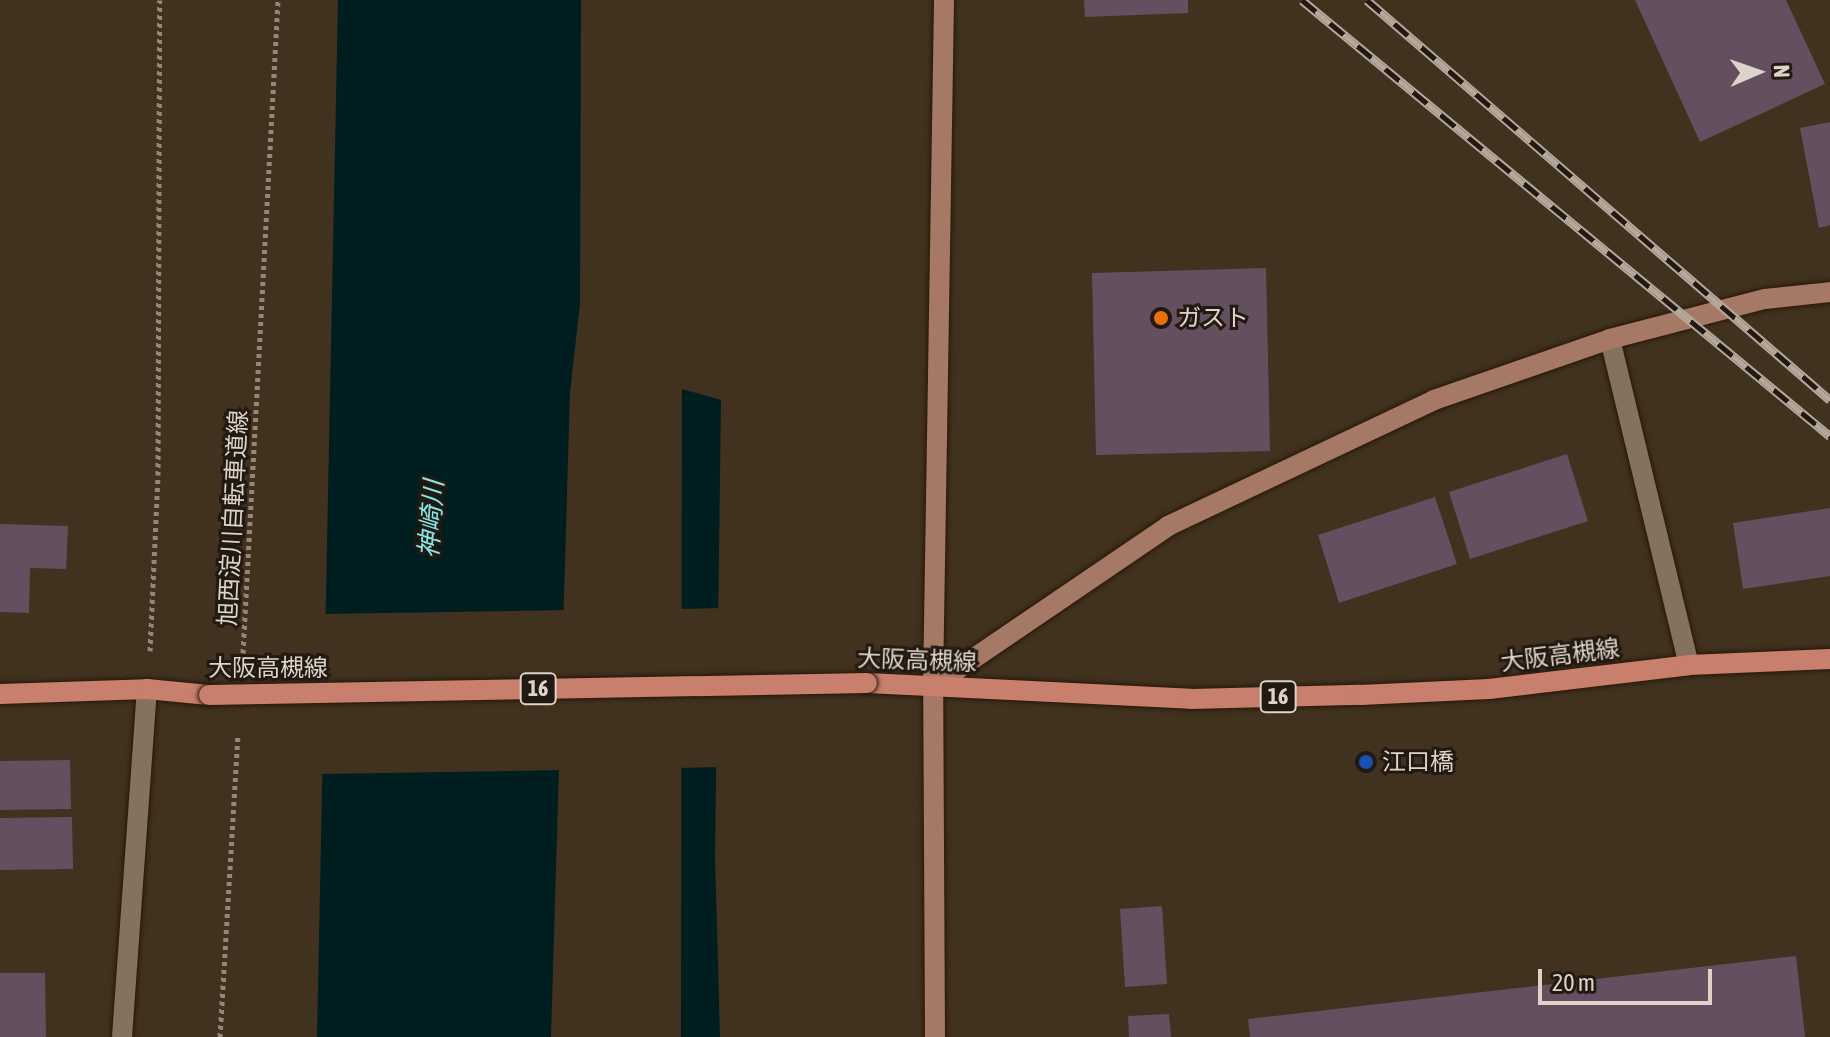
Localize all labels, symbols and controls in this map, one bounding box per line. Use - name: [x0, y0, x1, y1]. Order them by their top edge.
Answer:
- north arrow: [1718, 32, 1798, 112]
- text: N: [1769, 64, 1795, 78]
- place label: ガスト: [1177, 304, 1249, 332]
- marker: ガスト: [1152, 309, 1170, 327]
- street label: 旭西淀川自転車道線: [213, 409, 253, 627]
- water label: 神崎川: [414, 479, 450, 559]
- street label: 大阪高槻線: [1499, 633, 1621, 677]
- street label: 大阪高槻線: [857, 644, 977, 676]
- street label: 大阪高槻線: [208, 654, 328, 682]
- road number: 16: [518, 671, 558, 707]
- road number: 16: [1258, 679, 1298, 715]
- place label: 江口橋: [1382, 748, 1454, 776]
- marker: 江口橋: [1357, 753, 1375, 771]
- scale bar: [1542, 953, 1716, 1003]
- text: 20 m: [1552, 969, 1595, 996]

